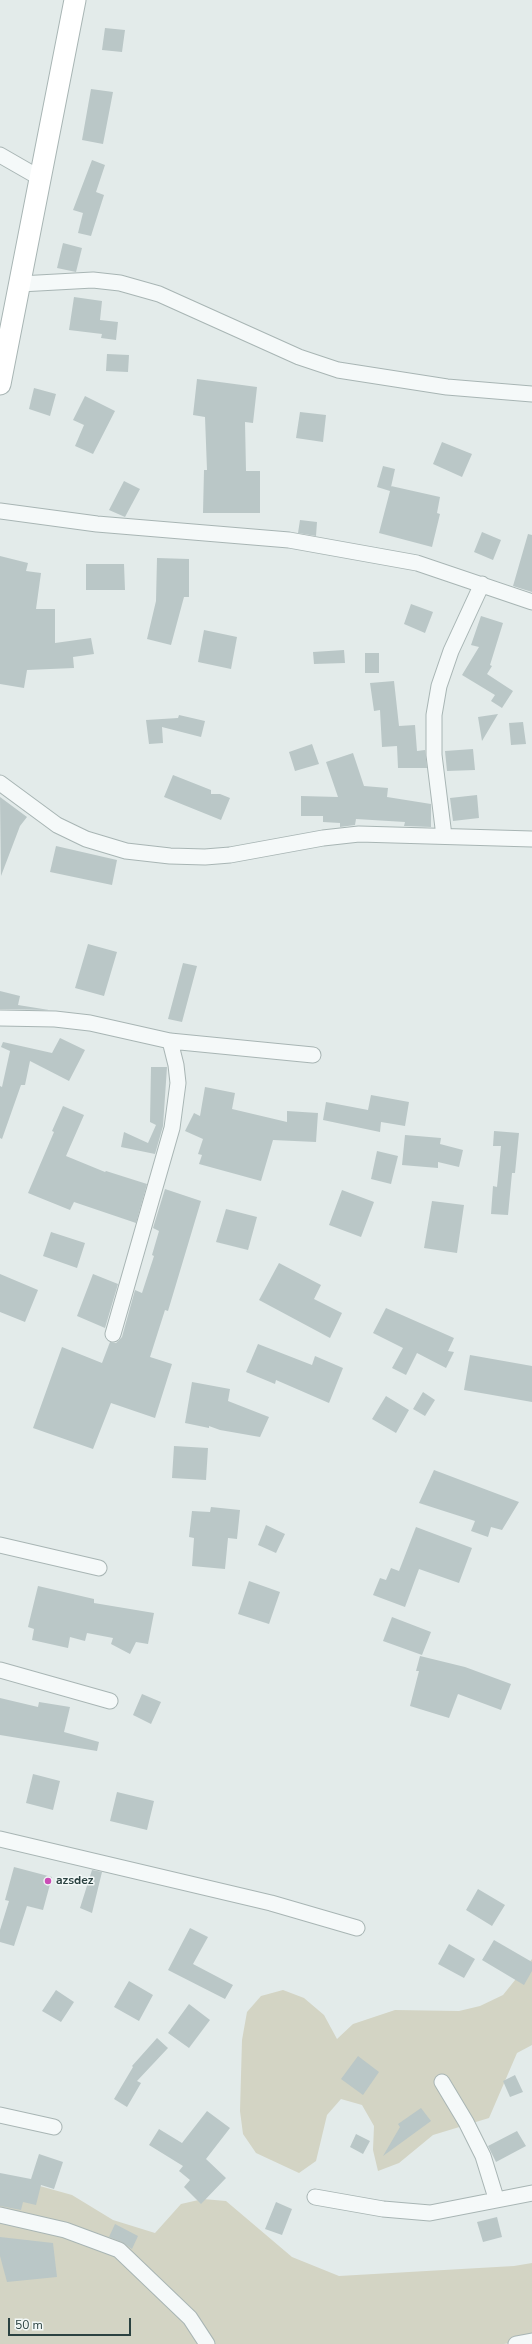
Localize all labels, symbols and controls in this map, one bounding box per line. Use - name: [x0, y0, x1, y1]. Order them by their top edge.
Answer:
- place label: azsdez: [56, 1874, 93, 1888]
- marker: azsdez: [43, 1876, 53, 1886]
- scale bar: [10, 2310, 133, 2336]
- text: 50 m: [15, 2317, 43, 2333]

